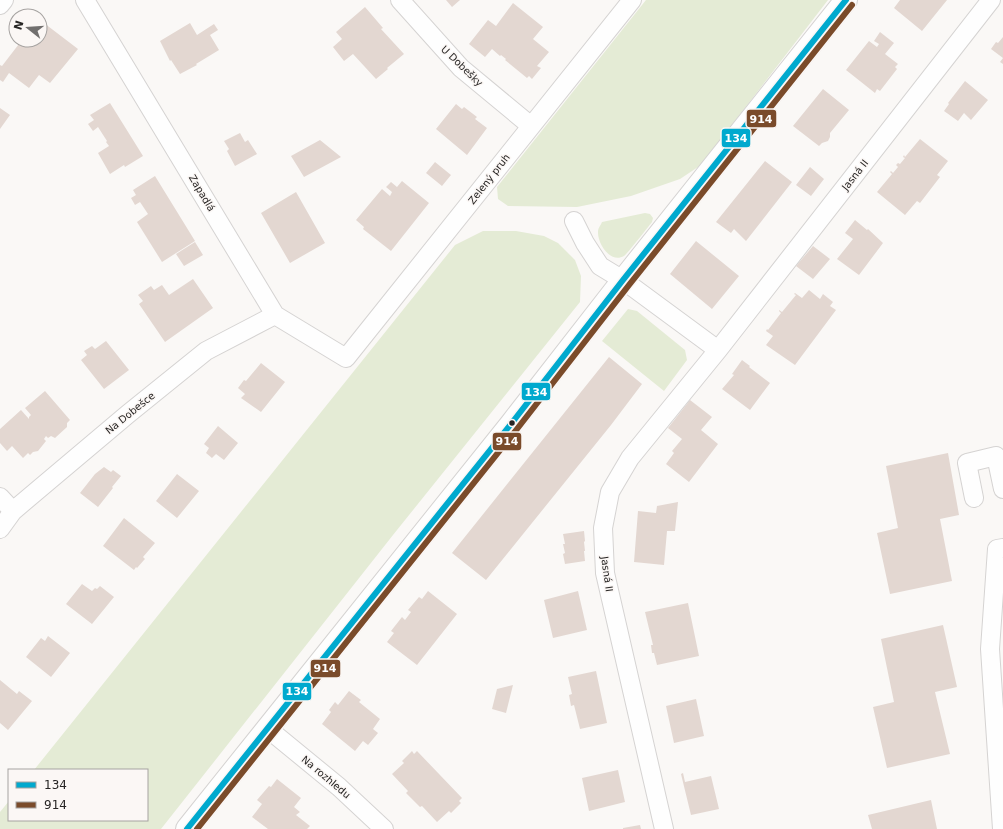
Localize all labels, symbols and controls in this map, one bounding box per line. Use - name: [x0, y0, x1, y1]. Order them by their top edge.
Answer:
- north arrow: [8, 8, 48, 48]
- text: N: [11, 19, 26, 32]
- street label: U Dobešky: [439, 43, 485, 89]
- line badge: 914: [746, 109, 777, 128]
- text: 914: [750, 113, 773, 126]
- line badge: 134: [721, 128, 751, 148]
- text: 134: [725, 132, 748, 145]
- street label: Zelený pruh: [466, 152, 512, 206]
- street label: Jasná II: [839, 157, 870, 193]
- street label: Zapadlá: [187, 173, 217, 213]
- line badge: 134: [521, 382, 551, 401]
- text: 134: [525, 386, 548, 399]
- street label: Na Dobešce: [103, 390, 157, 436]
- unlabelled marker: [507, 418, 517, 428]
- line badge: 914: [492, 432, 522, 451]
- text: 914: [496, 435, 519, 448]
- street label: Jasná II: [599, 554, 615, 593]
- line badge: 914: [310, 659, 341, 678]
- text: 914: [314, 662, 337, 675]
- line badge: 134: [282, 682, 312, 701]
- text: 134: [286, 685, 309, 698]
- street label: Na rozhledu: [299, 754, 353, 800]
- legend: [8, 769, 148, 821]
- text: 134: [44, 778, 67, 792]
- text: 914: [44, 798, 67, 812]

